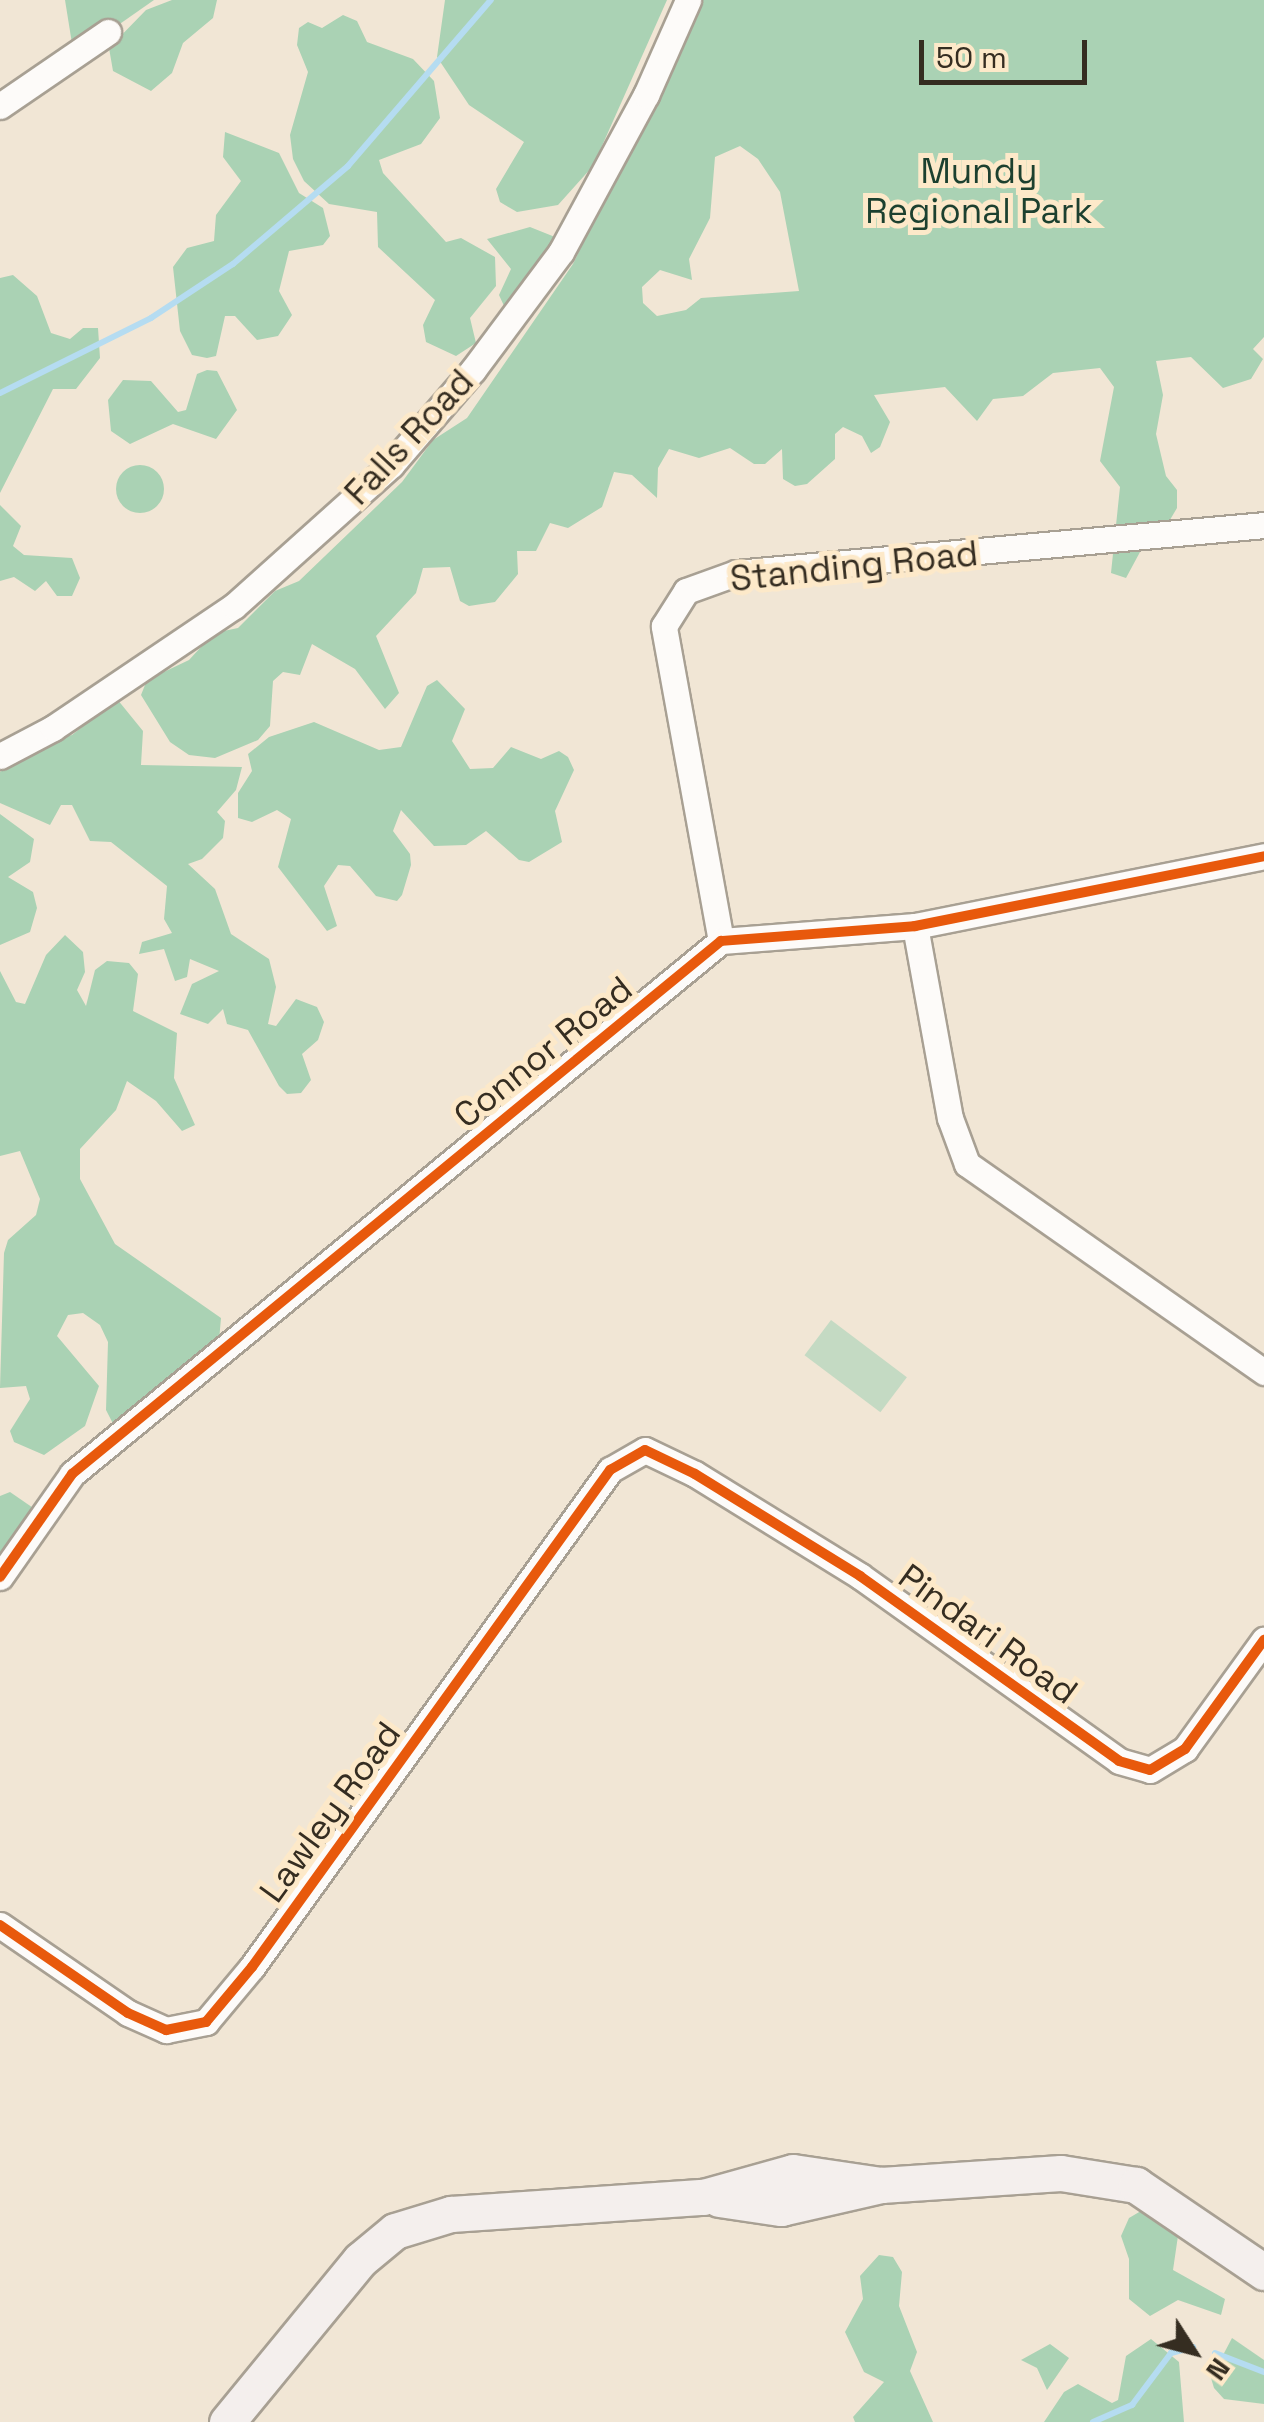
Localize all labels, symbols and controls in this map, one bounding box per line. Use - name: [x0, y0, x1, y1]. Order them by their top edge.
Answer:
- scale bar: [924, 20, 1092, 82]
- text: 50 m: [936, 38, 1007, 77]
- park label: Mundy Regional Park: [865, 150, 1093, 232]
- street label: Falls Road: [336, 361, 482, 513]
- street label: Standing Road: [728, 532, 980, 600]
- street label: Connor Road: [446, 967, 640, 1137]
- street label: Pindari Road: [891, 1555, 1085, 1713]
- street label: Lawley Road: [251, 1714, 409, 1910]
- north arrow: [1144, 2302, 1244, 2402]
- text: N: [1198, 2351, 1238, 2388]

